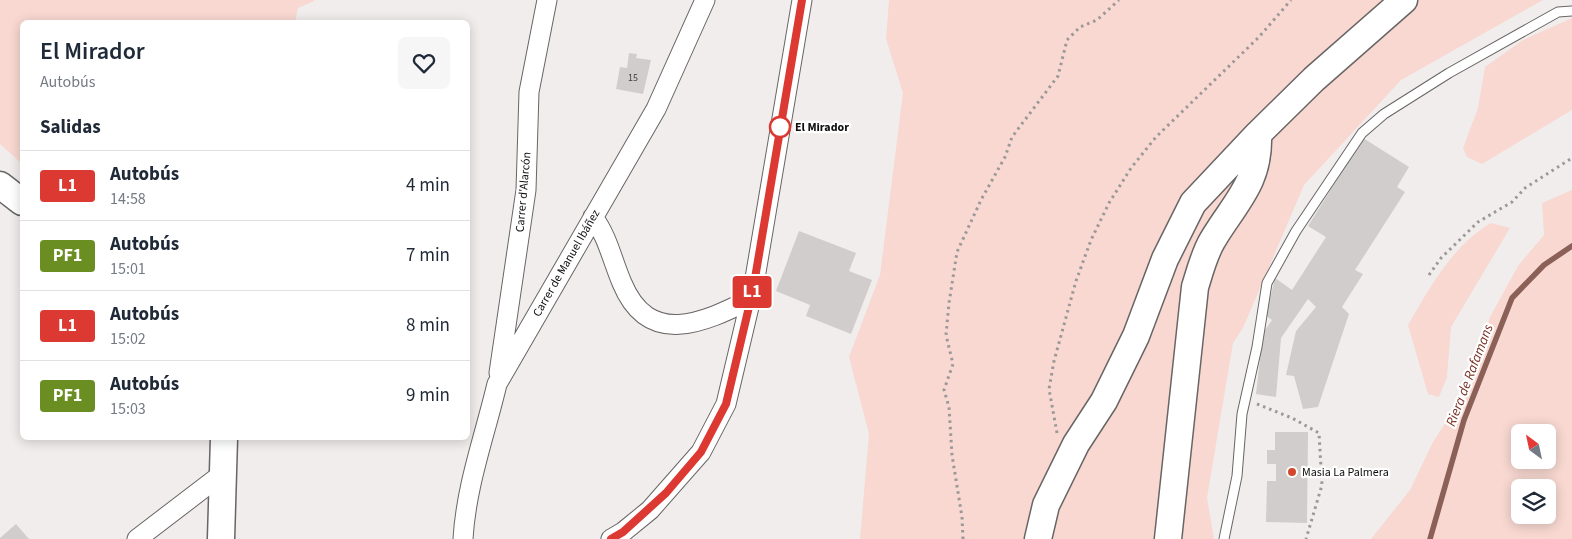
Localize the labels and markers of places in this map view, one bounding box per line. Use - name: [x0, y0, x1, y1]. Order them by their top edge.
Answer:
- marker: El Mirador: [769, 116, 791, 138]
- place label: El Mirador: [795, 119, 849, 136]
- place label: Masia La Palmera: [1302, 464, 1389, 481]
- marker: Masia La Palmera: [1286, 466, 1298, 478]

